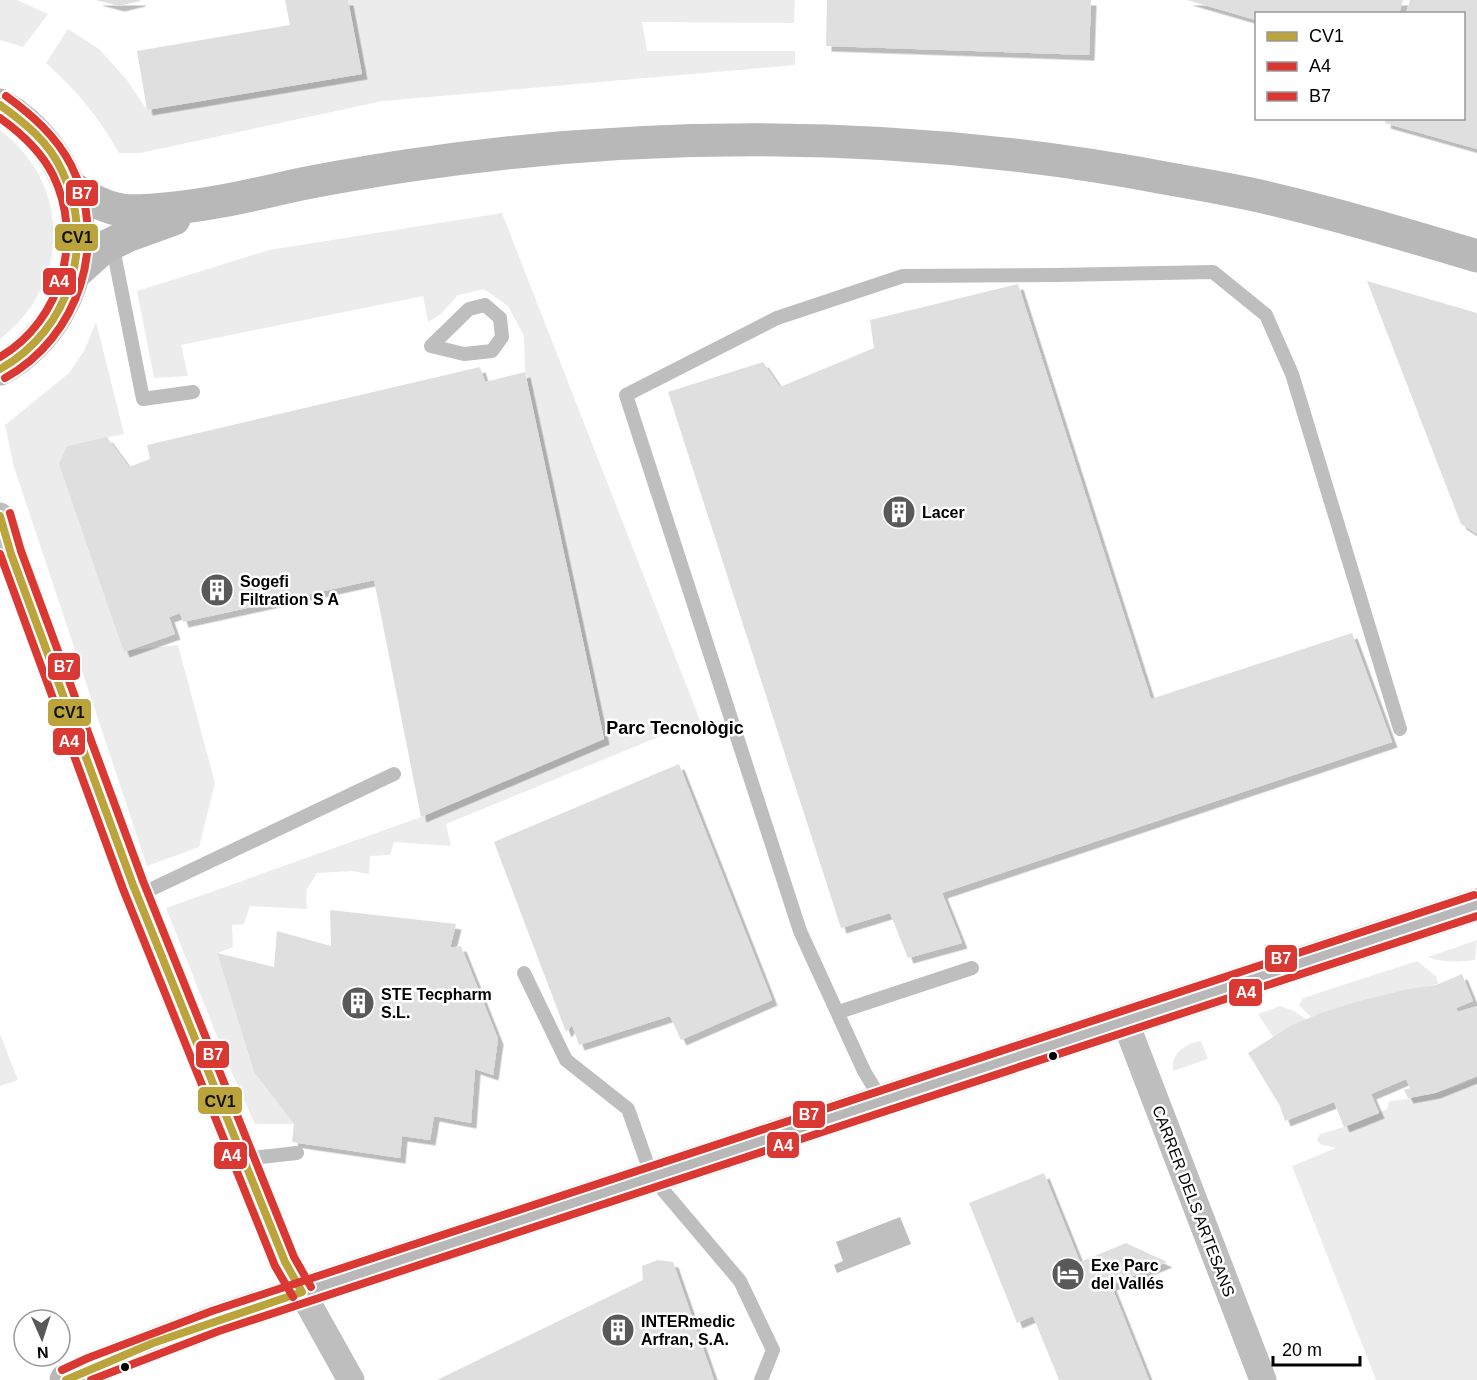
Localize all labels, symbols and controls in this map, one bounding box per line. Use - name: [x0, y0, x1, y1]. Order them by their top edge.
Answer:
- legend: [1255, 12, 1465, 120]
- text: CV1: [1309, 26, 1344, 46]
- text: A4: [1309, 56, 1331, 76]
- text: B7: [1309, 86, 1331, 106]
- line badge: B7: [65, 179, 99, 207]
- text: B7: [72, 185, 92, 202]
- line badge: CV1: [54, 223, 99, 252]
- text: CV1: [61, 229, 93, 246]
- line badge: A4: [42, 267, 77, 296]
- text: A4: [49, 273, 69, 290]
- building icon: Lacer: [881, 494, 917, 530]
- place label: Lacer: [922, 504, 965, 521]
- building icon: Sogefi Filtration S A: [199, 572, 235, 608]
- place label: Sogefi Filtration S A: [240, 573, 339, 608]
- line badge: B7: [47, 652, 81, 681]
- text: B7: [54, 658, 74, 675]
- line badge: CV1: [47, 698, 92, 727]
- text: CV1: [53, 704, 85, 721]
- district label: Parc Tecnològic: [606, 718, 744, 738]
- line badge: A4: [52, 727, 86, 756]
- text: A4: [59, 733, 79, 750]
- line badge: B7: [1264, 944, 1298, 973]
- text: B7: [1271, 950, 1291, 967]
- line badge: A4: [1228, 978, 1263, 1007]
- text: A4: [1236, 984, 1256, 1001]
- building icon: STE Tecpharm S.L.: [340, 985, 376, 1021]
- place label: STE Tecpharm S.L.: [381, 986, 492, 1021]
- line badge: B7: [195, 1040, 230, 1069]
- text: B7: [203, 1046, 223, 1063]
- unlabelled marker: [1047, 1050, 1059, 1062]
- line badge: CV1: [197, 1086, 243, 1115]
- text: CV1: [204, 1093, 236, 1110]
- line badge: B7: [792, 1100, 826, 1129]
- street label: CARRER DELS ARTESANS: [1149, 1103, 1238, 1299]
- text: B7: [799, 1106, 819, 1123]
- line badge: A4: [766, 1131, 800, 1159]
- text: A4: [773, 1137, 793, 1154]
- line badge: A4: [213, 1141, 248, 1170]
- text: A4: [221, 1147, 241, 1164]
- hotel icon: Exe Parc del Vallés: [1050, 1256, 1086, 1292]
- place label: Exe Parc del Vallés: [1091, 1257, 1164, 1292]
- north arrow: [12, 1308, 72, 1368]
- building icon: INTERmedic Arfran, S.A.: [600, 1312, 636, 1348]
- place label: INTERmedic Arfran, S.A.: [641, 1313, 735, 1348]
- scale bar: [1273, 1329, 1360, 1367]
- text: 20 m: [1282, 1340, 1322, 1360]
- text: N: [37, 1344, 49, 1361]
- unlabelled marker: [119, 1361, 131, 1373]

